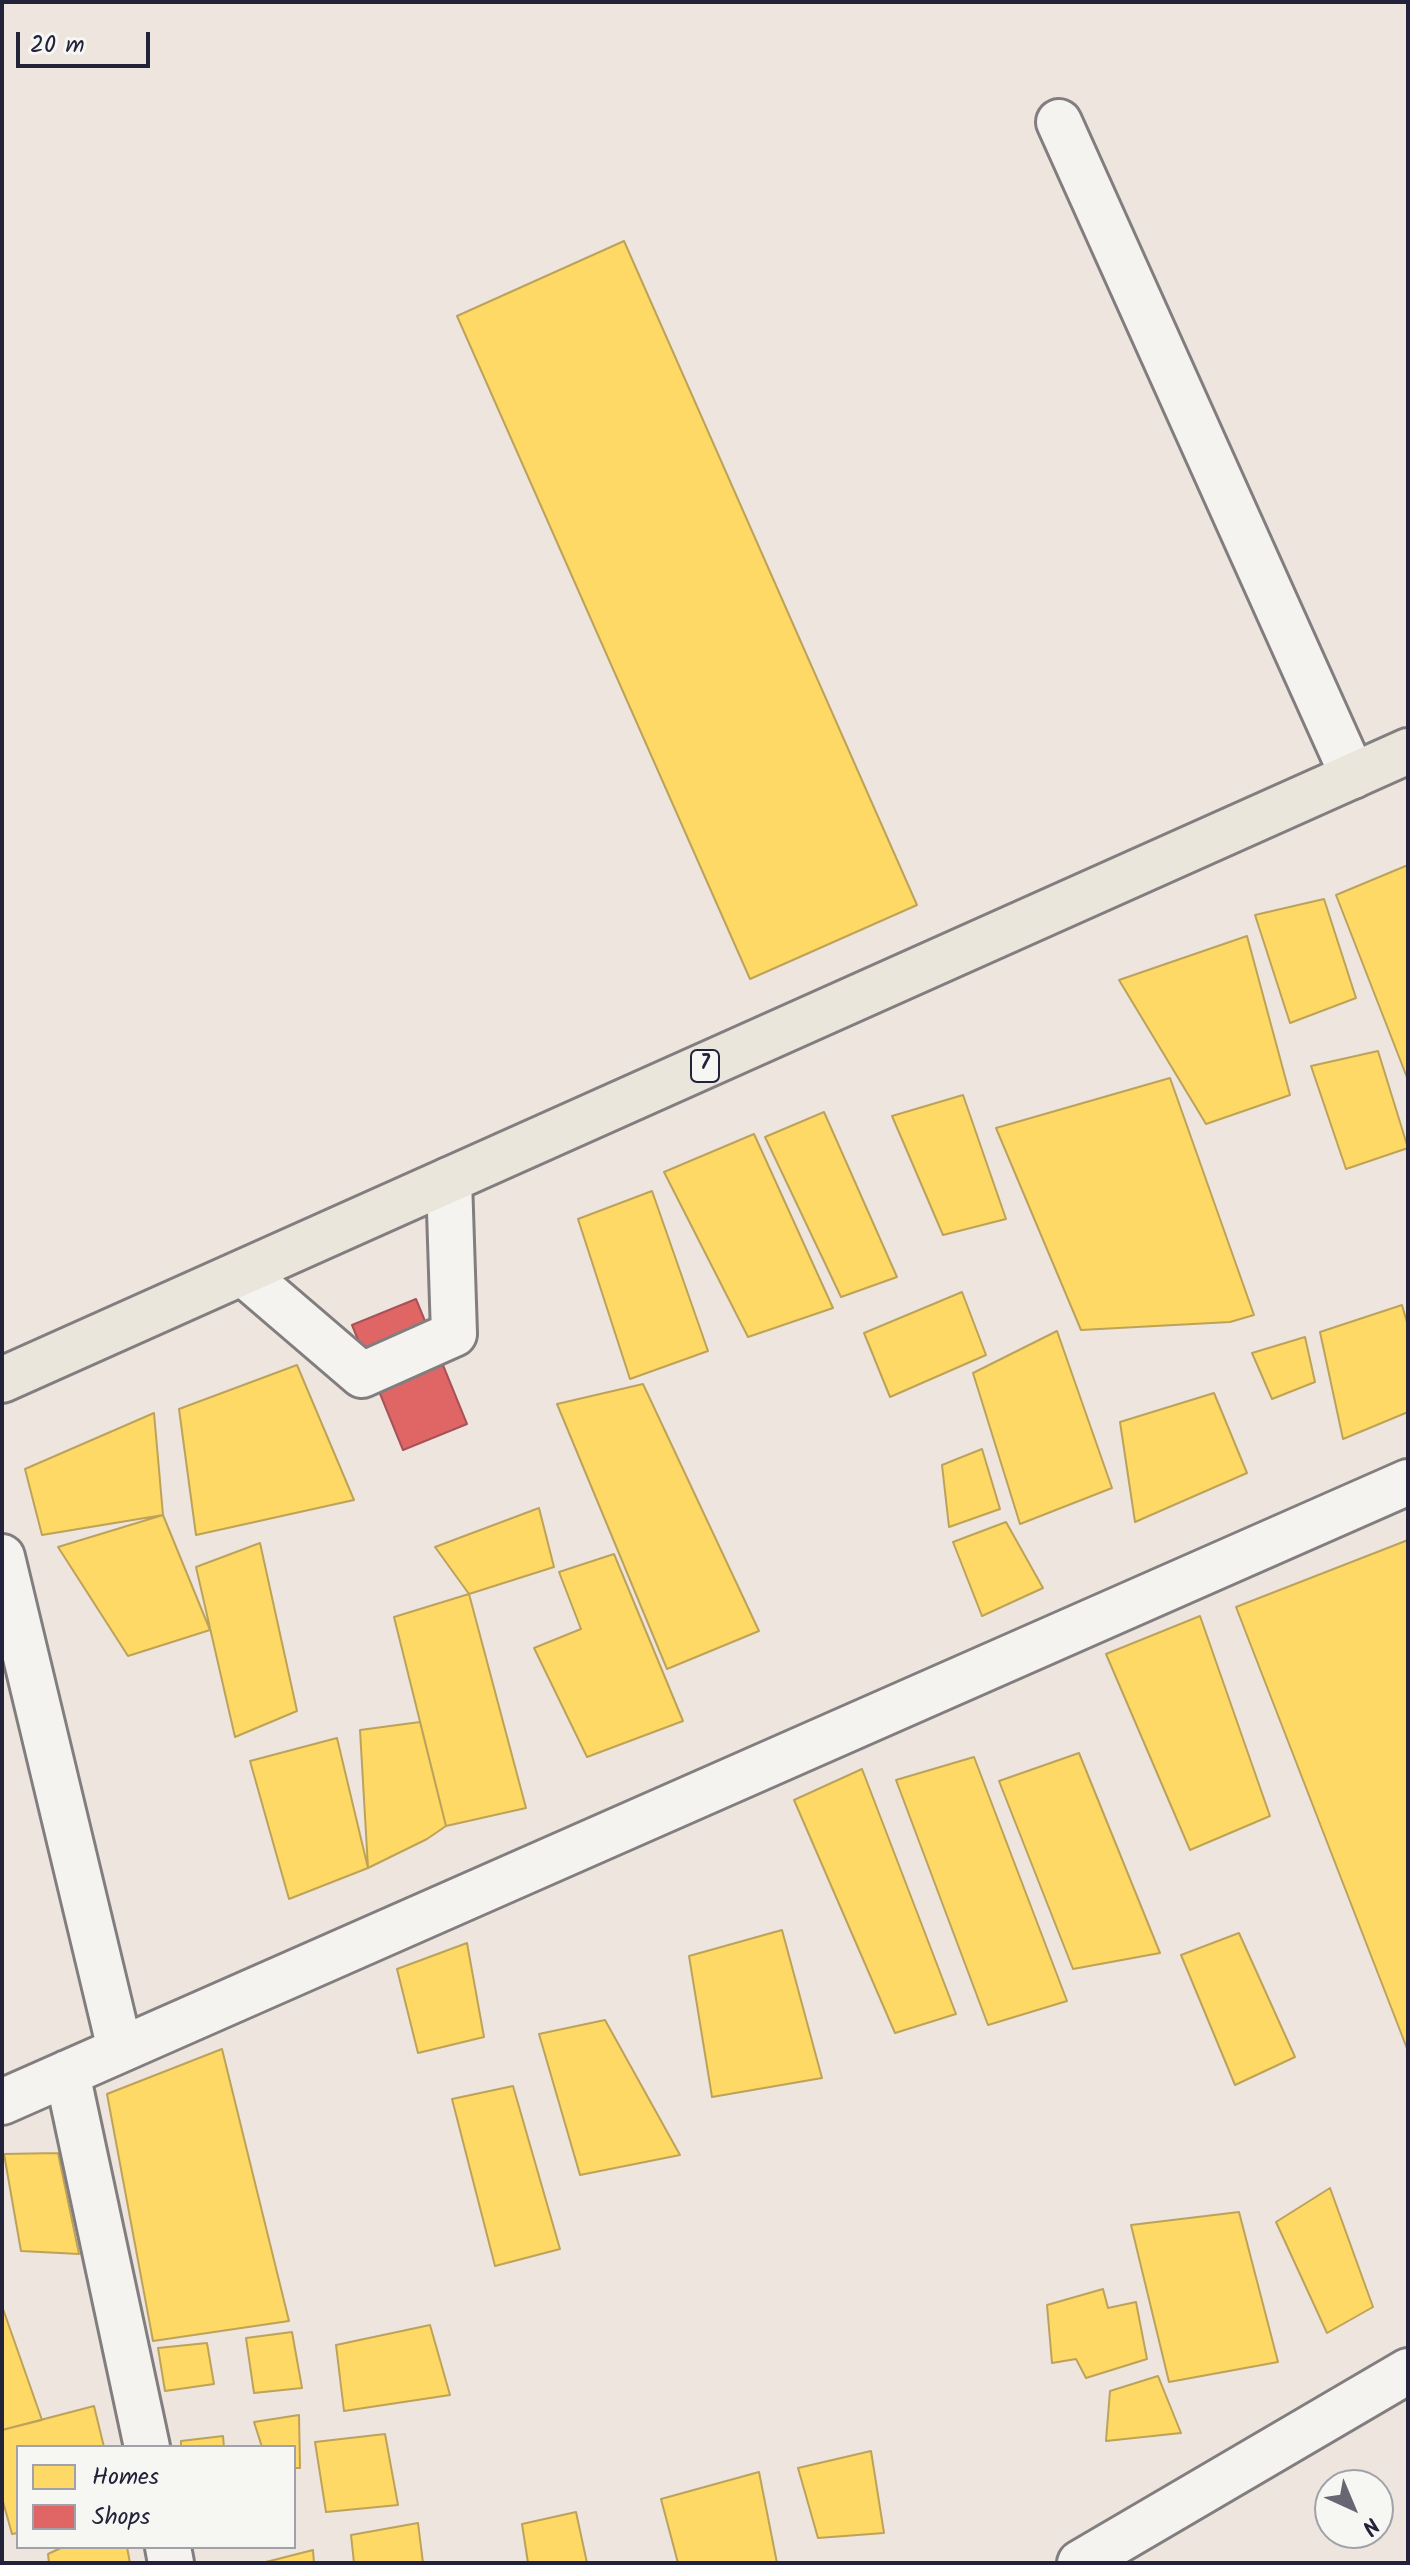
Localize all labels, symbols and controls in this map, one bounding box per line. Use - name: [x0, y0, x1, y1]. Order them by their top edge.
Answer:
- scale bar: [20, 16, 154, 66]
- text: 20 m: [30, 26, 85, 65]
- road number: 7: [691, 1050, 719, 1082]
- legend: [16, 2445, 296, 2549]
- text: Homes: [92, 2458, 159, 2497]
- north arrow: [1314, 2469, 1394, 2549]
- text: Shops: [92, 2498, 150, 2537]
- text: N: [1352, 2508, 1387, 2543]

